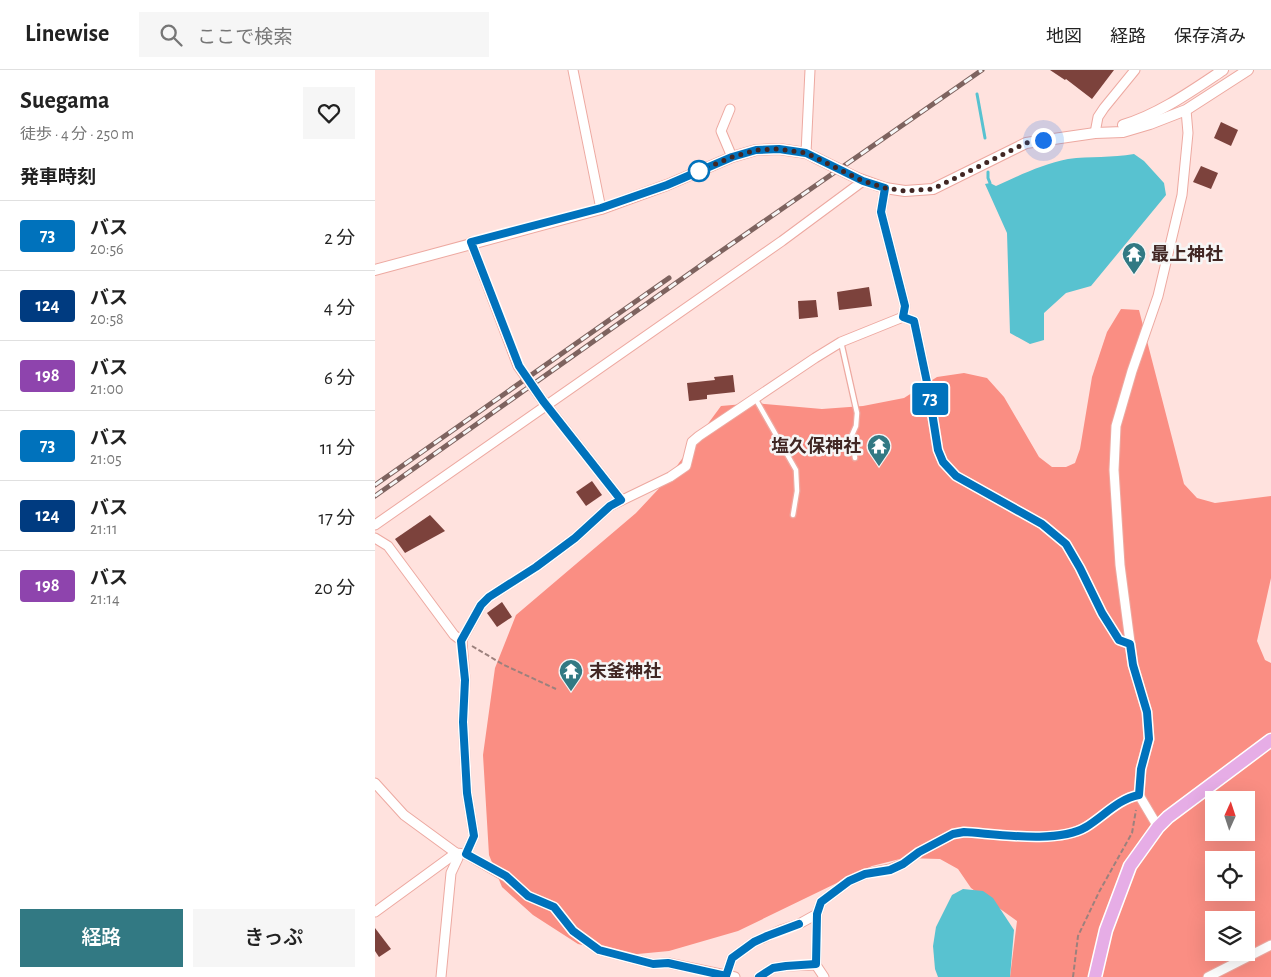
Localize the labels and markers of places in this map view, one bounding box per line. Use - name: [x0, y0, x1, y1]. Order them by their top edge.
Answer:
- unlabelled marker: [688, 160, 710, 182]
- temple icon: 最上神社: [1121, 241, 1147, 275]
- place label: 最上神社: [1151, 244, 1223, 264]
- temple icon: 塩久保神社: [866, 433, 892, 467]
- place label: 塩久保神社: [771, 436, 861, 456]
- temple icon: 末釜神社: [558, 658, 584, 692]
- place label: 末釜神社: [589, 661, 661, 681]

